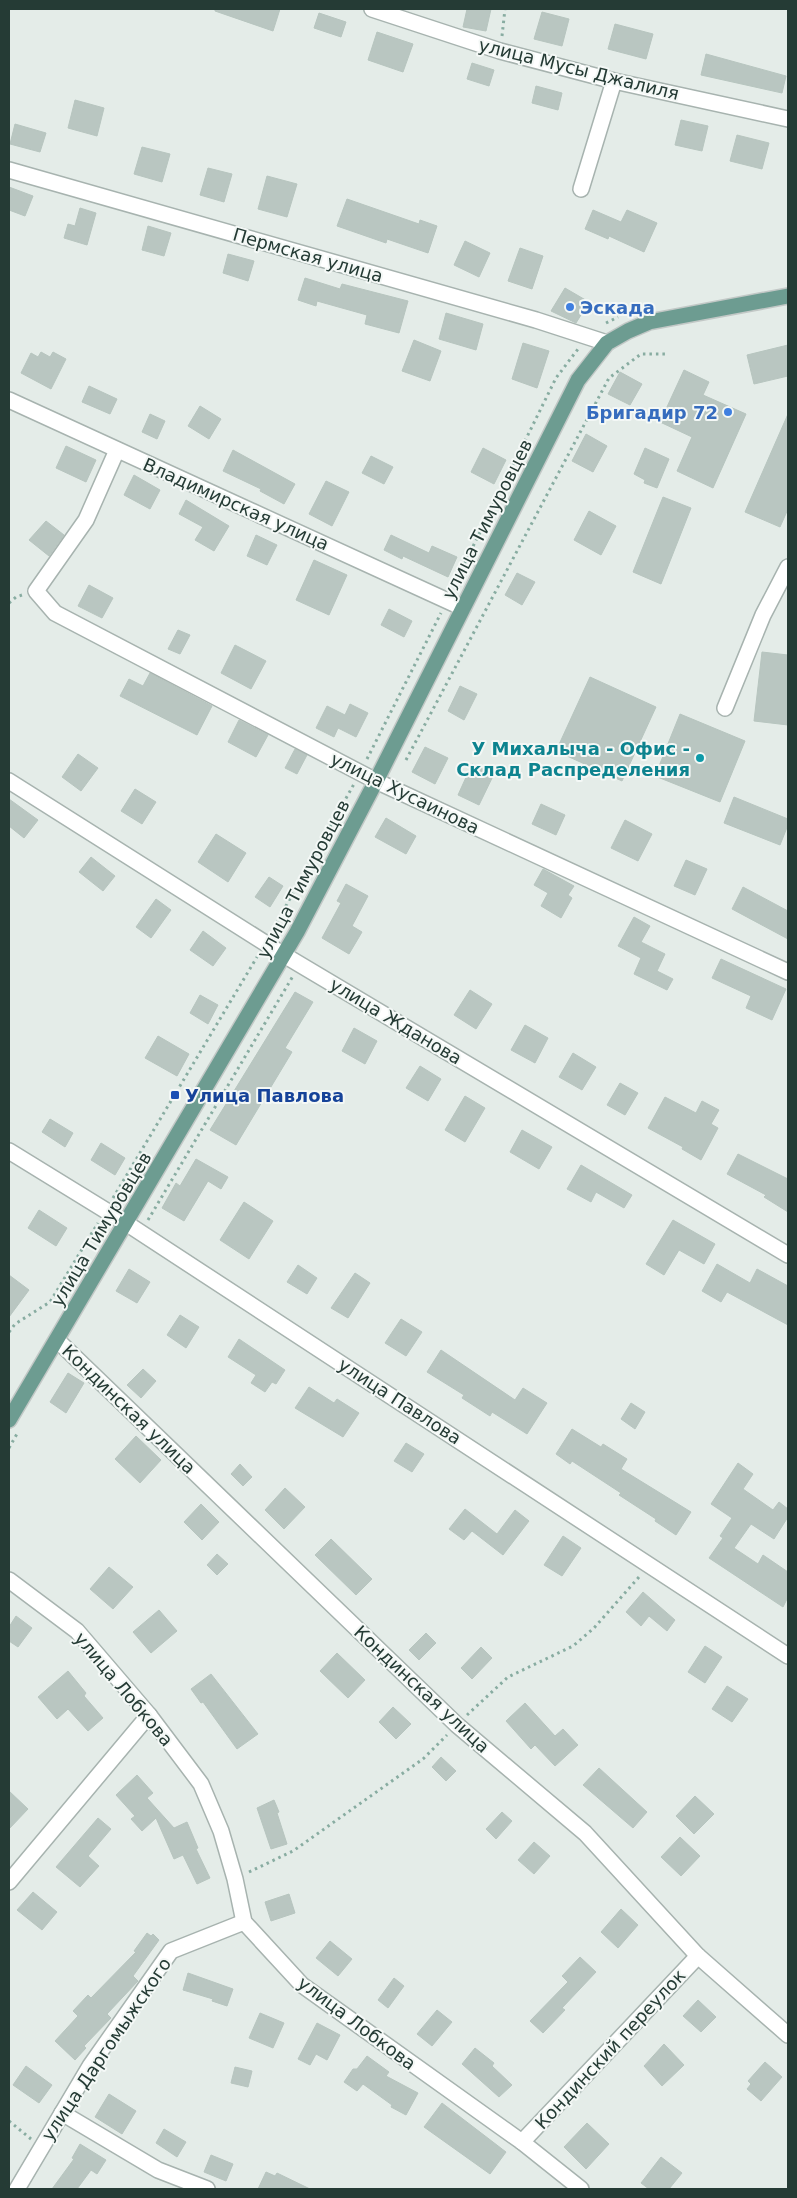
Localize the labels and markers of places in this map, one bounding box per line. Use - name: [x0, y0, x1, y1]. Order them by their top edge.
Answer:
- place label: Эскада: [580, 297, 655, 318]
- marker: Эскада: [564, 301, 576, 313]
- place label: Бригадир 72: [586, 402, 718, 423]
- marker: Бригадир 72: [722, 406, 734, 418]
- place label: У Михалыча - Офис - Склад Распределения: [456, 738, 690, 780]
- marker: У Михалыча - Офис - Склад Распределения: [694, 752, 706, 764]
- place label: Улица Павлова: [185, 1085, 344, 1106]
- marker: Улица Павлова: [169, 1089, 181, 1101]

